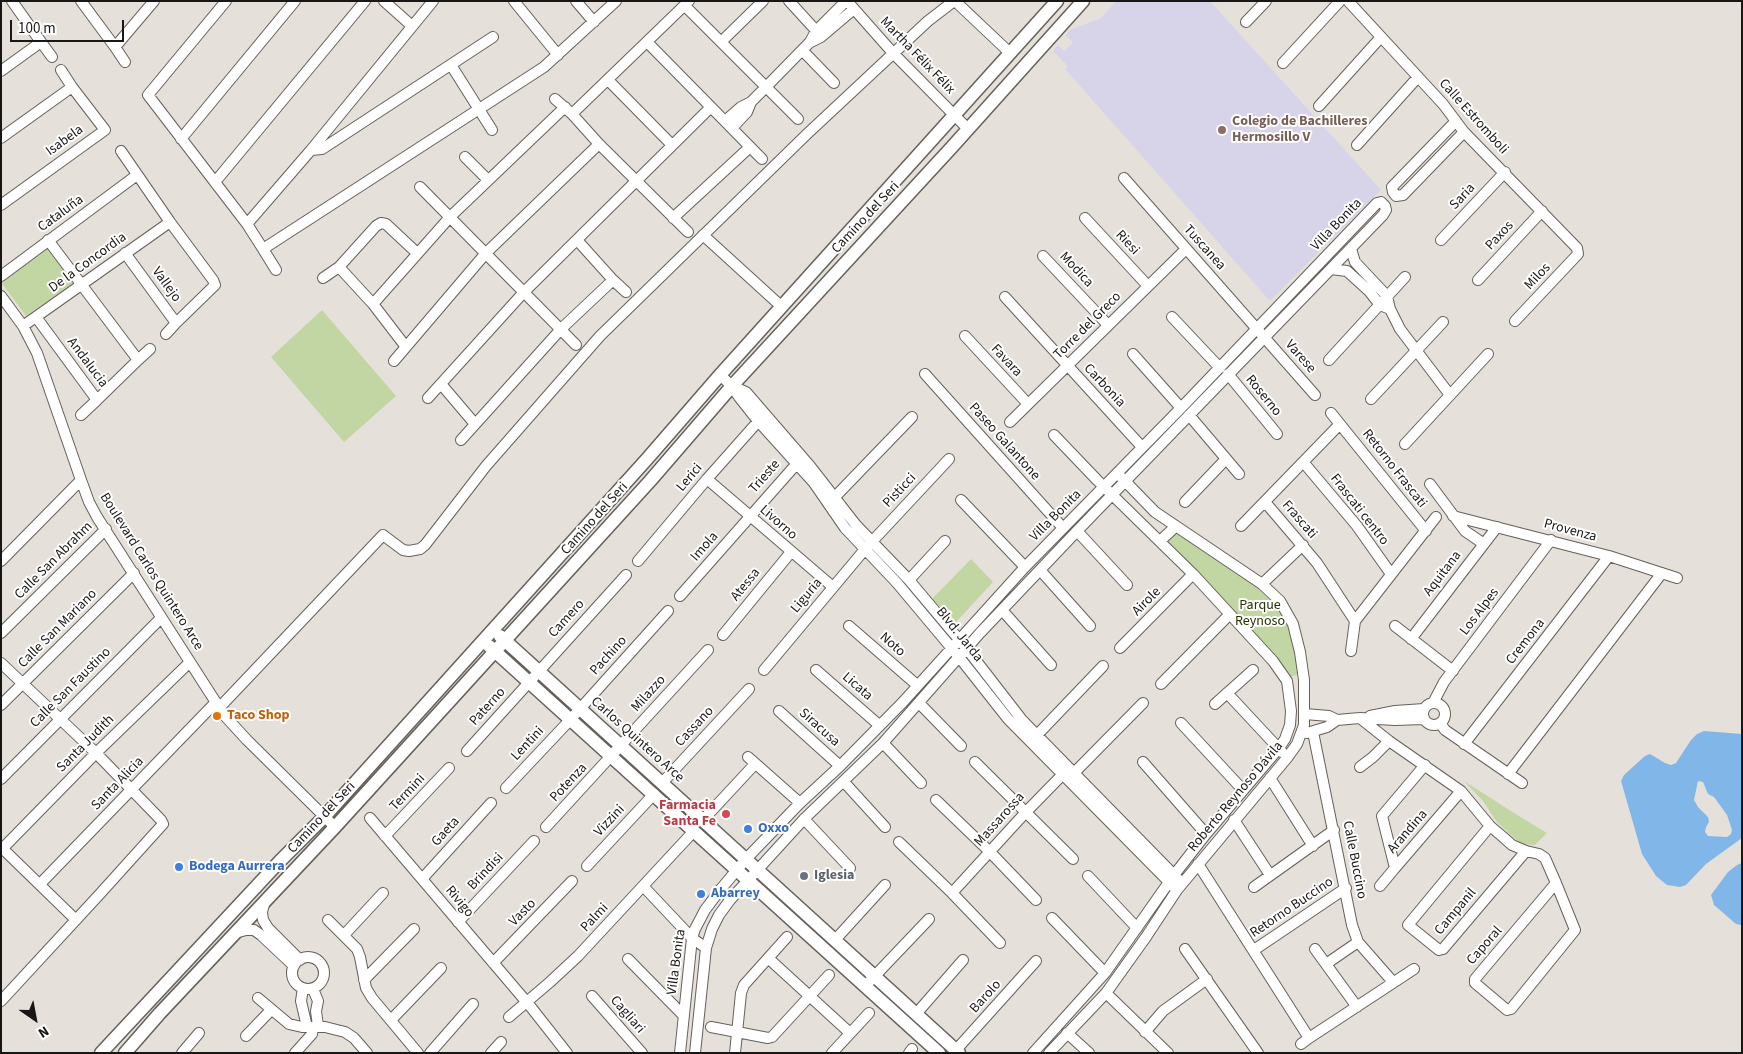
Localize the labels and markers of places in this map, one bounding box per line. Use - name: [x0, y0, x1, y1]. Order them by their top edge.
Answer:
- place label: Colegio de Bachilleres Hermosillo V: [1232, 114, 1367, 146]
- marker: Colegio de Bachilleres Hermosillo V: [1216, 124, 1228, 136]
- place label: Taco Shop: [227, 708, 290, 724]
- marker: Taco Shop: [211, 710, 223, 722]
- place label: Farmacia Santa Fe: [659, 798, 716, 830]
- marker: Farmacia Santa Fe: [720, 808, 732, 820]
- place label: Oxxo: [758, 821, 789, 837]
- marker: Oxxo: [742, 823, 754, 835]
- place label: Bodega Aurrera: [189, 859, 285, 875]
- marker: Bodega Aurrera: [173, 861, 185, 873]
- place label: Iglesia: [814, 868, 854, 884]
- marker: Iglesia: [798, 870, 810, 882]
- place label: Abarrey: [711, 886, 760, 902]
- marker: Abarrey: [695, 888, 707, 900]

